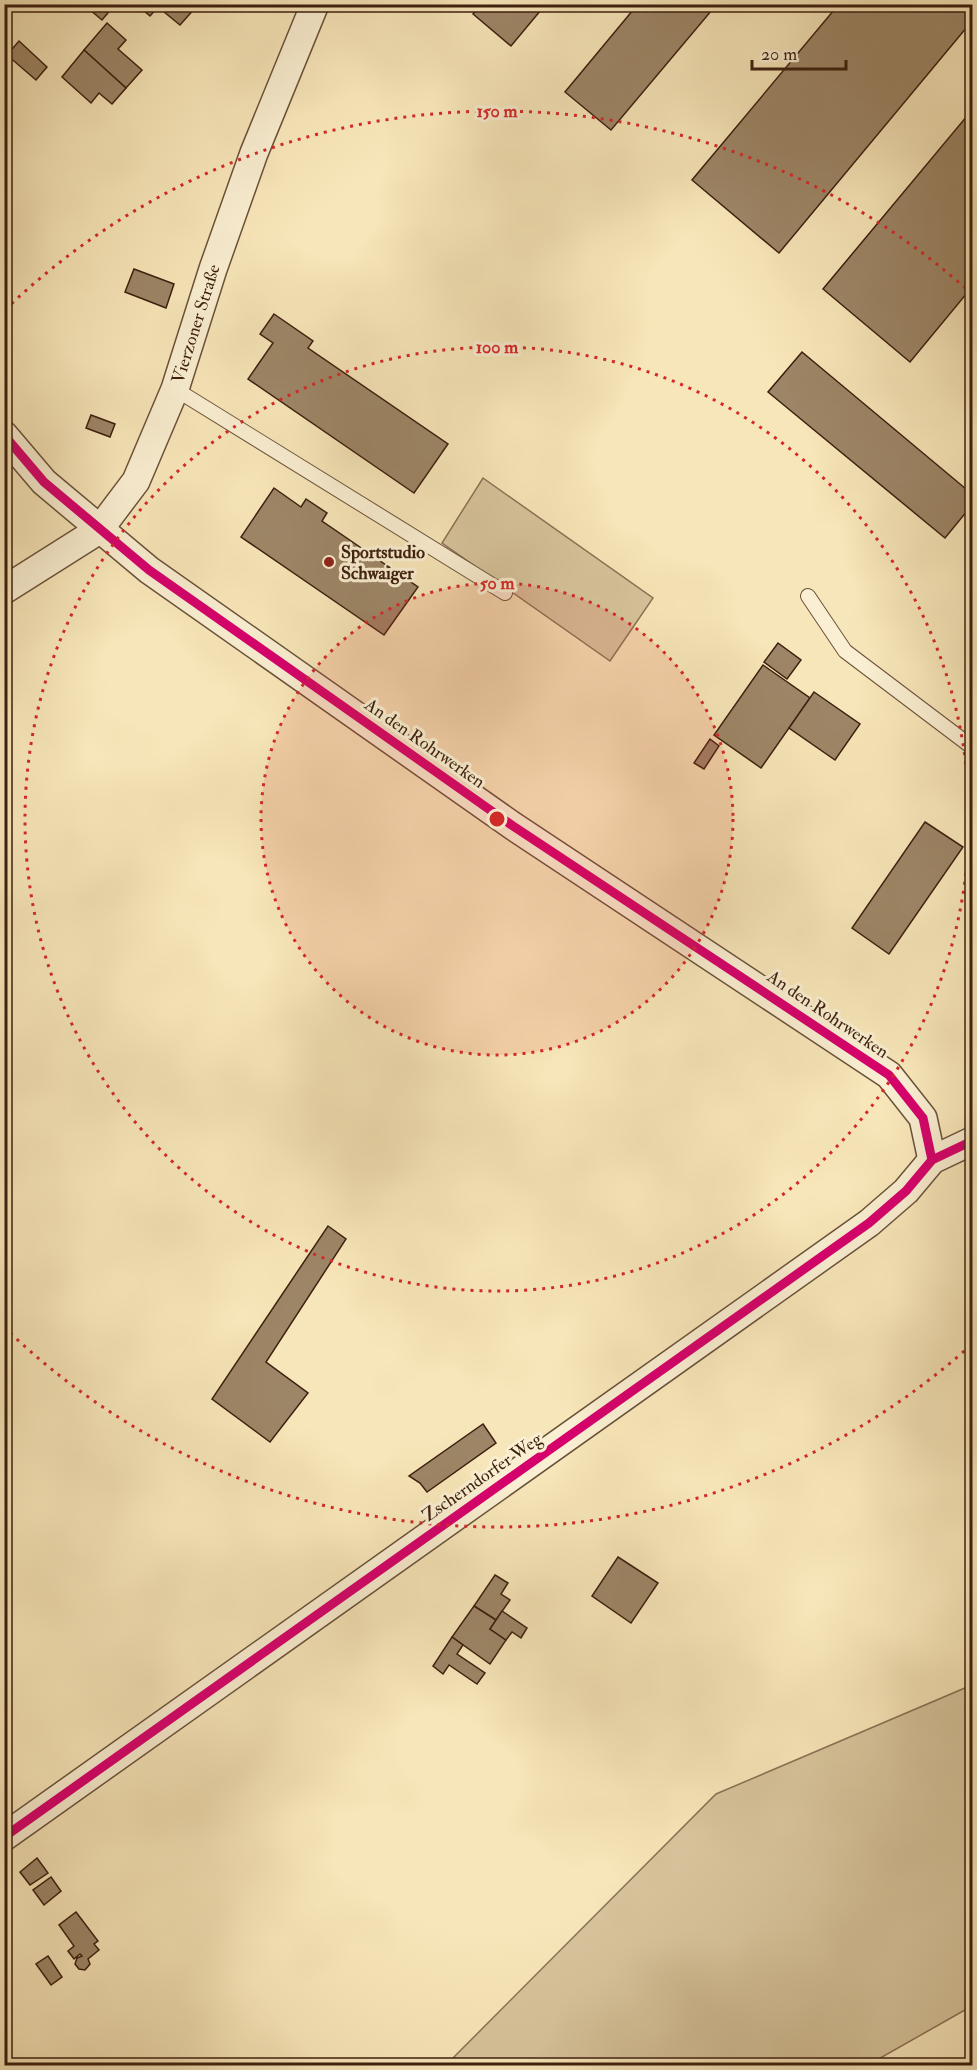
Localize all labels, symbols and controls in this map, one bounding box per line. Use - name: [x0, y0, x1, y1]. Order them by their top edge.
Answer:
- scale bar: [752, 33, 846, 71]
- text: 20 m: [761, 43, 797, 66]
- text: 150 m: [476, 100, 519, 123]
- street label: Vierzoner Straße: [166, 261, 226, 386]
- text: 100 m: [476, 336, 519, 359]
- place label: Sportstudio Schwaiger: [341, 541, 425, 585]
- marker: Sportstudio Schwaiger: [322, 555, 336, 569]
- text: 50 m: [480, 572, 515, 595]
- street label: An den Rohrwerken: [359, 693, 489, 793]
- centre of rings: [487, 809, 507, 829]
- street label: An den Rohrwerken: [762, 965, 893, 1064]
- street label: Zscherndorfer Weg: [418, 1427, 548, 1527]

